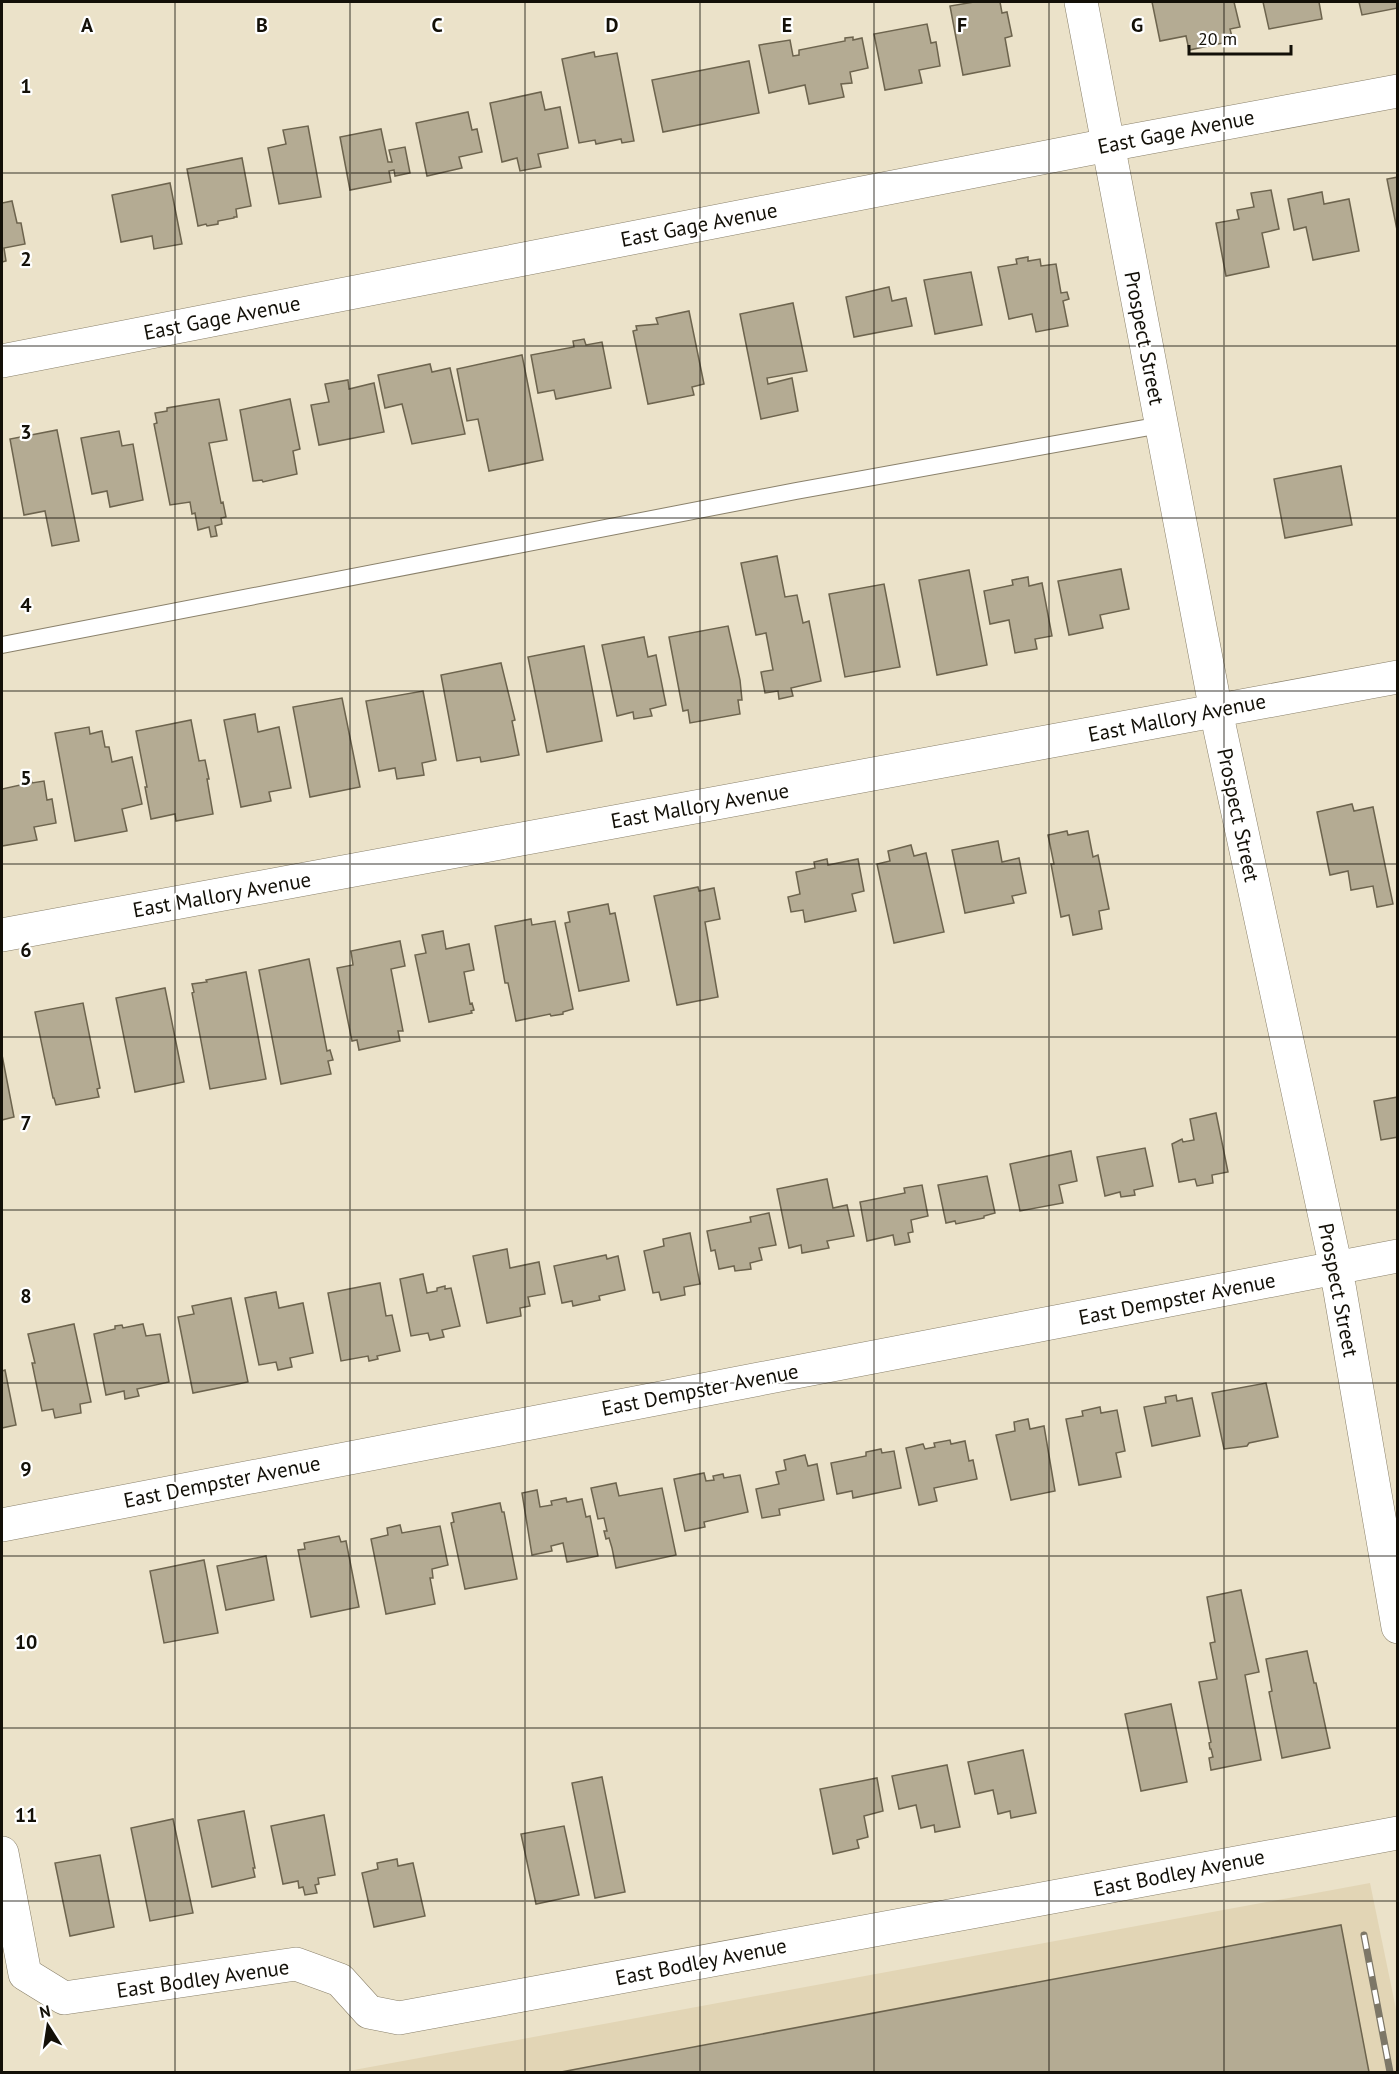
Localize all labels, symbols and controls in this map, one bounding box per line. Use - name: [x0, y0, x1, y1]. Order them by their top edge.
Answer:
- text: A: [81, 12, 94, 38]
- text: B: [256, 12, 268, 38]
- text: C: [431, 12, 443, 38]
- text: D: [606, 12, 619, 38]
- text: E: [782, 12, 792, 38]
- text: F: [957, 12, 967, 38]
- text: G: [1131, 12, 1143, 38]
- scale bar: [1189, 18, 1291, 56]
- text: 20 m: [1198, 27, 1237, 50]
- text: 1: [20, 73, 32, 99]
- street label: East Gage Avenue: [1095, 103, 1257, 160]
- street label: East Gage Avenue: [618, 196, 780, 253]
- text: 2: [20, 246, 32, 272]
- street label: Prospect Street: [1118, 269, 1171, 407]
- street label: East Gage Avenue: [141, 289, 303, 346]
- text: 3: [20, 419, 32, 445]
- text: 4: [20, 592, 32, 618]
- street label: East Mallory Avenue: [1086, 687, 1268, 748]
- street label: Prospect Street: [1211, 746, 1266, 884]
- text: 5: [20, 765, 32, 791]
- street label: East Mallory Avenue: [609, 777, 791, 834]
- street label: East Mallory Avenue: [131, 866, 313, 923]
- text: 6: [20, 937, 32, 963]
- text: 7: [20, 1110, 32, 1136]
- street label: Prospect Street: [1312, 1221, 1365, 1359]
- street label: East Dempster Avenue: [1076, 1266, 1278, 1331]
- text: 8: [20, 1283, 32, 1309]
- street label: East Dempster Avenue: [599, 1357, 801, 1422]
- street label: East Dempster Avenue: [121, 1449, 323, 1514]
- text: 9: [20, 1456, 32, 1482]
- text: 10: [15, 1629, 37, 1655]
- text: 11: [15, 1802, 37, 1828]
- street label: East Bodley Avenue: [1091, 1843, 1267, 1902]
- street label: East Bodley Avenue: [613, 1932, 789, 1991]
- street label: East Bodley Avenue: [115, 1953, 291, 2004]
- north arrow: [18, 1996, 78, 2056]
- text: N: [38, 2000, 52, 2022]

